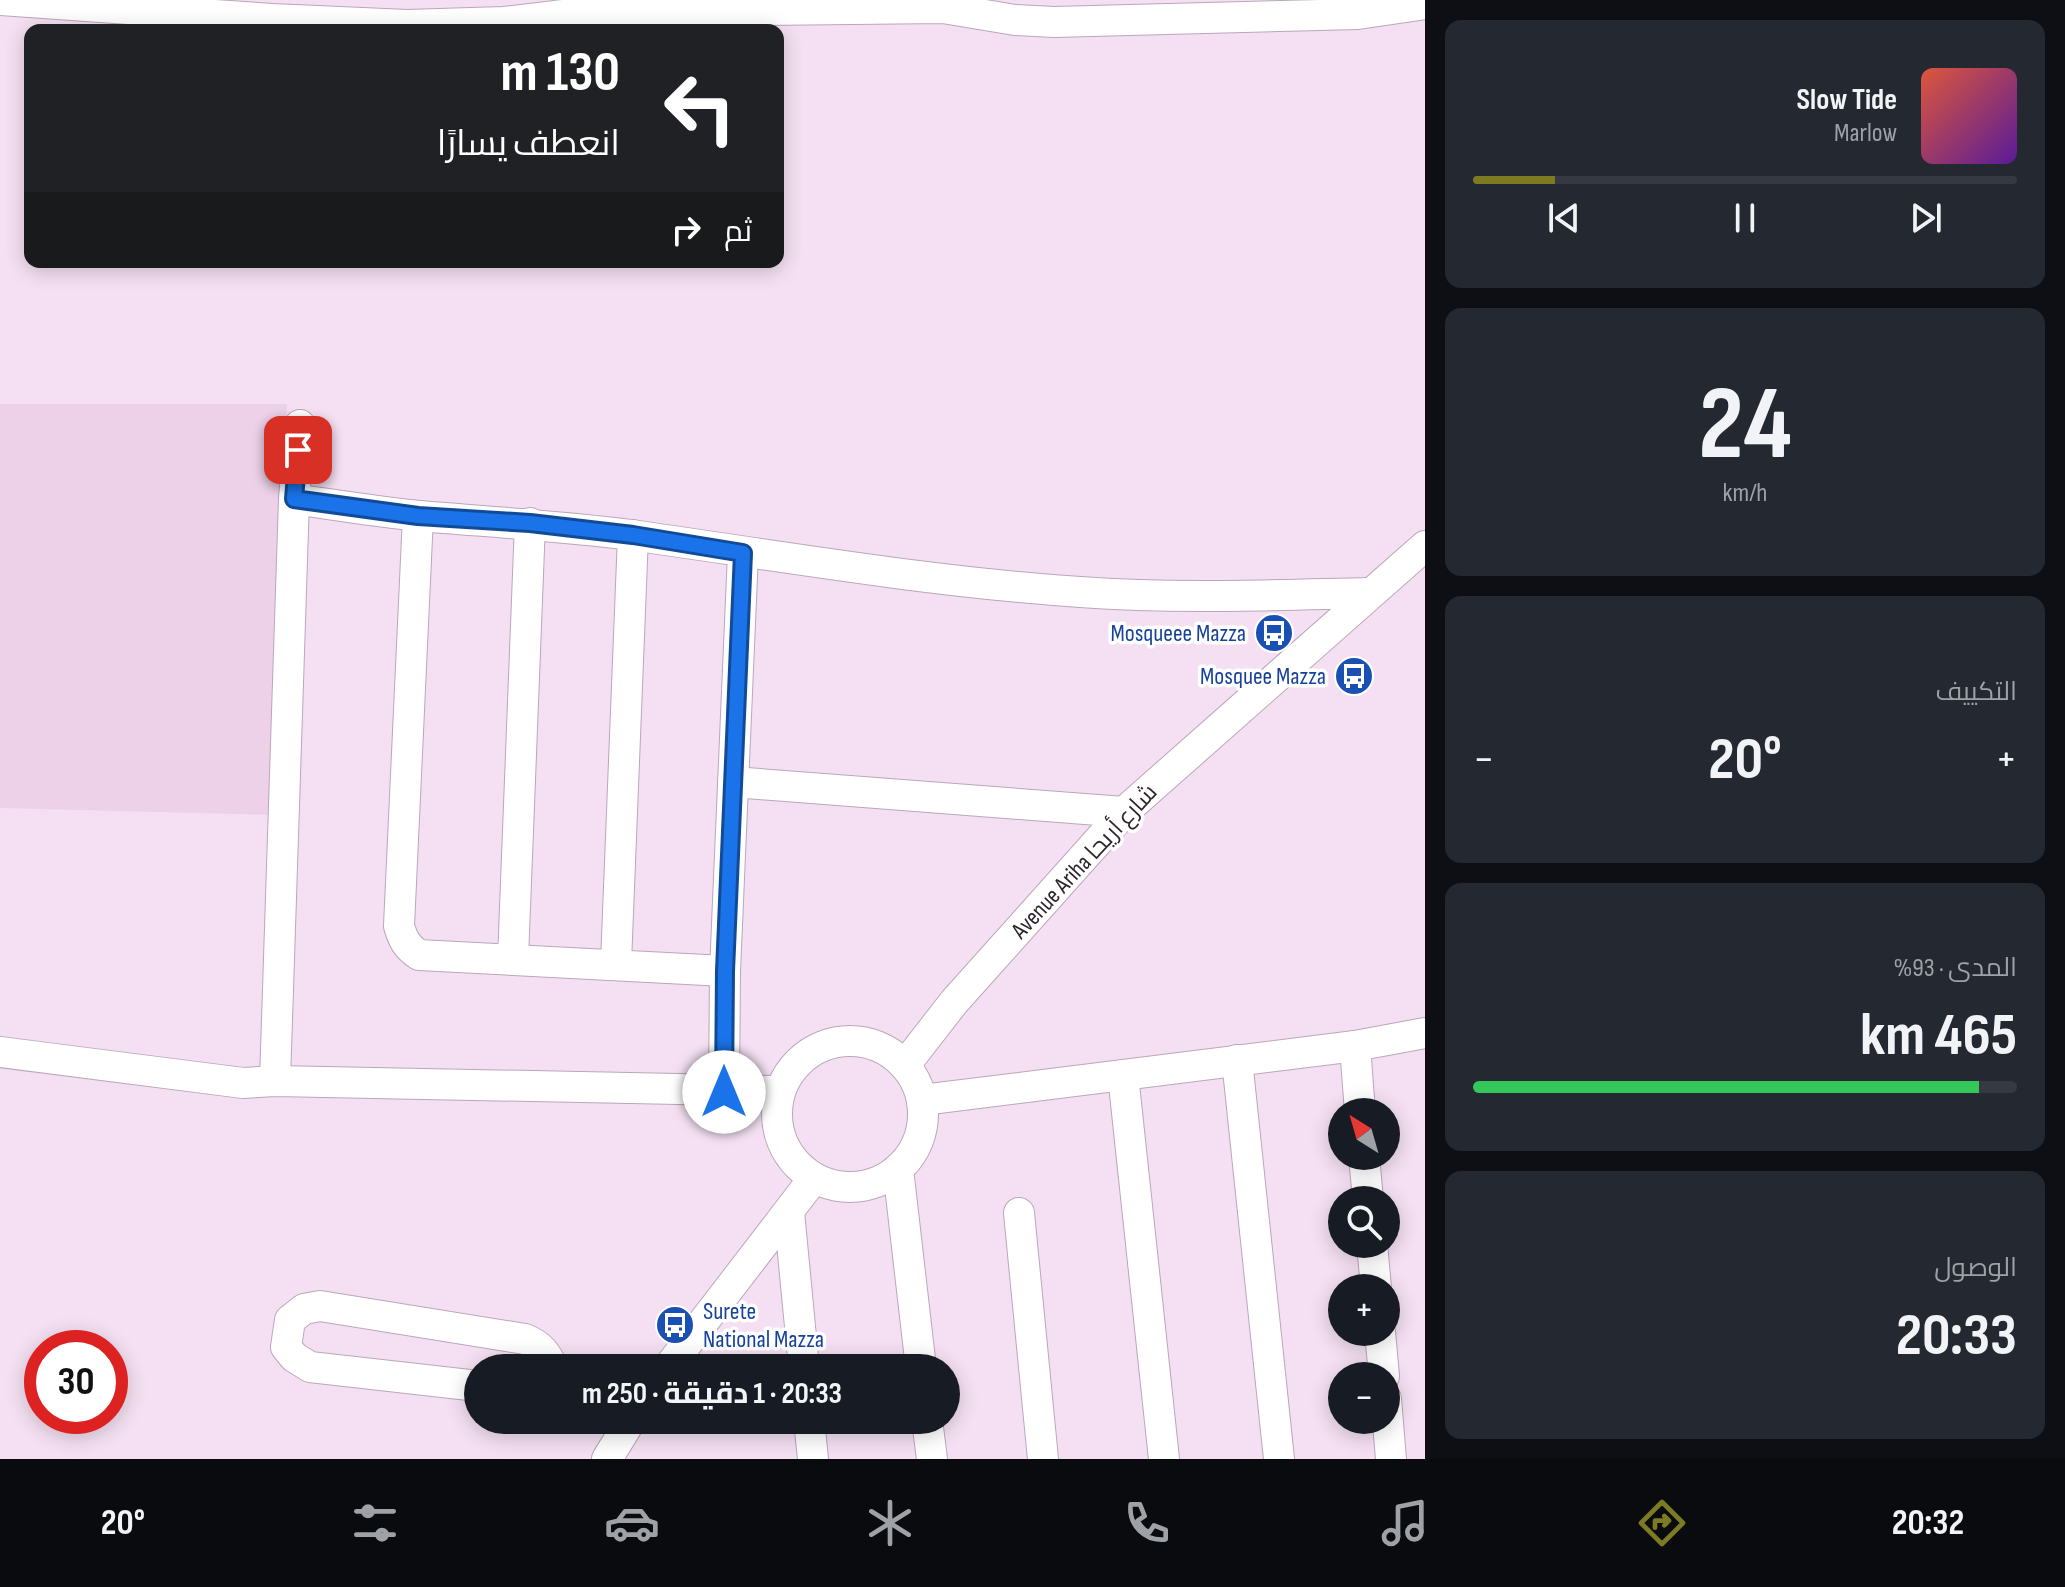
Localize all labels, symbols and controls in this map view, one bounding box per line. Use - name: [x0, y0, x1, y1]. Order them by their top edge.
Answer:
- text: 130 m: [500, 40, 620, 107]
- icon: left: [648, 56, 752, 160]
- text: Slow Tide: [1797, 82, 1897, 118]
- text: Marlow: [1834, 118, 1897, 149]
- text: انعطف يسارًا: [437, 123, 620, 166]
- icon: previous: [1542, 196, 1586, 240]
- icon: pause: [1723, 196, 1767, 240]
- icon: next: [1904, 196, 1948, 240]
- icon: right: [664, 208, 708, 252]
- text: ثم: [724, 214, 752, 250]
- text: 24: [1698, 363, 1792, 488]
- pin: [264, 416, 332, 484]
- icon: arrive: [276, 428, 320, 472]
- text: km/h: [1723, 478, 1767, 509]
- bus stop icon: Mosqueee Mazza: [1253, 612, 1295, 654]
- place label: Mosqueee Mazza: [1110, 619, 1246, 648]
- bus stop icon: Mosquee Mazza: [1333, 655, 1375, 697]
- place label: Mosquee Mazza: [1200, 662, 1326, 691]
- text: التكييف: [1935, 677, 2017, 708]
- text: 20°: [1708, 724, 1782, 796]
- text: −: [1473, 733, 1495, 786]
- text: +: [1995, 733, 2017, 786]
- street label: Avenue Ariha شارع أريحا: [1003, 777, 1164, 946]
- text: المدى · 93%: [1893, 953, 2017, 984]
- text: 465 km: [1860, 1000, 2017, 1072]
- position arrow: [682, 1050, 766, 1134]
- north arrow: [1328, 1098, 1400, 1170]
- map controls: [1328, 1098, 1400, 1434]
- button: search: [1328, 1186, 1400, 1258]
- text: الوصول: [1934, 1253, 2017, 1284]
- button: +: [1328, 1274, 1400, 1346]
- place label: Surete National Mazza: [703, 1297, 824, 1354]
- text: 20:33: [1896, 1300, 2017, 1372]
- bus stop icon: Surete National Mazza: [654, 1304, 696, 1346]
- speed limit sign: 30: [24, 1330, 128, 1434]
- button: −: [1328, 1362, 1400, 1434]
- text: 20:33 · 1 دقيقة · 250 m: [582, 1376, 842, 1412]
- icon: filters: [347, 1495, 403, 1551]
- icon: car: [604, 1495, 660, 1551]
- icon: climate: [862, 1495, 918, 1551]
- icon: phone: [1119, 1495, 1175, 1551]
- icon: music: [1377, 1495, 1433, 1551]
- icon: directions: [1634, 1495, 1690, 1551]
- text: 20°: [101, 1502, 145, 1545]
- text: 20:32: [1892, 1502, 1964, 1545]

